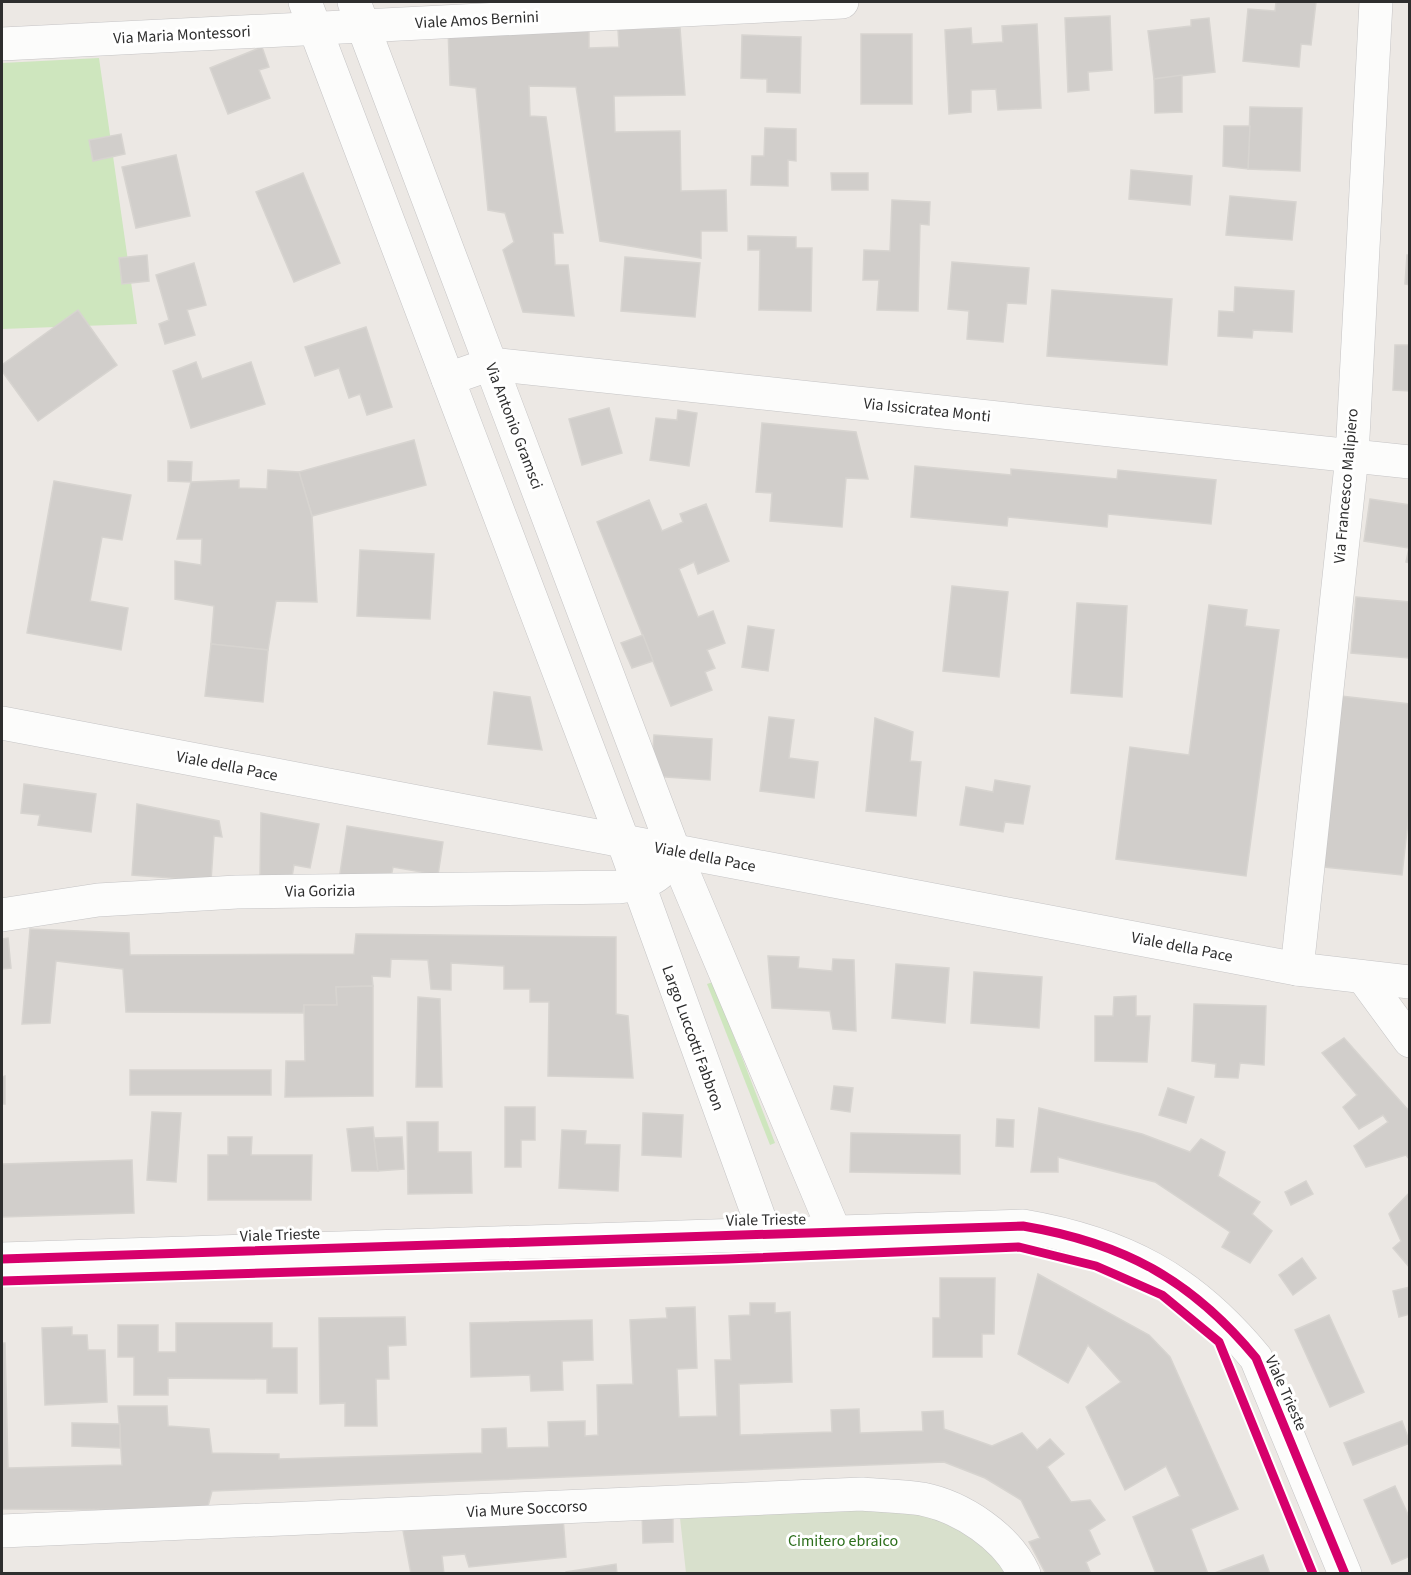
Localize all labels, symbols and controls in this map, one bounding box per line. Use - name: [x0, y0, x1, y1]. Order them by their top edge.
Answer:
- street label: Viale Amos Bernini: [414, 6, 540, 34]
- street label: Via Maria Montessori: [113, 20, 251, 50]
- street label: Via Antonio Gramsci: [480, 360, 548, 492]
- street label: Via Issicratea Monti: [862, 392, 992, 428]
- street label: Via Francesco Malipiero: [1328, 407, 1364, 565]
- street label: Viale della Pace: [174, 745, 280, 787]
- street label: Viale della Pace: [652, 836, 758, 878]
- street label: Via Gorizia: [285, 879, 355, 903]
- street label: Viale della Pace: [1129, 926, 1235, 968]
- street label: Largo Luccotti Fabbron: [656, 962, 730, 1114]
- street label: Viale Trieste: [726, 1208, 806, 1232]
- street label: Viale Trieste: [240, 1223, 321, 1247]
- street label: Viale Trieste: [1260, 1352, 1312, 1434]
- street label: Via Mure Soccorso: [466, 1495, 588, 1523]
- park label: Cimitero ebraico: [788, 1530, 898, 1552]

